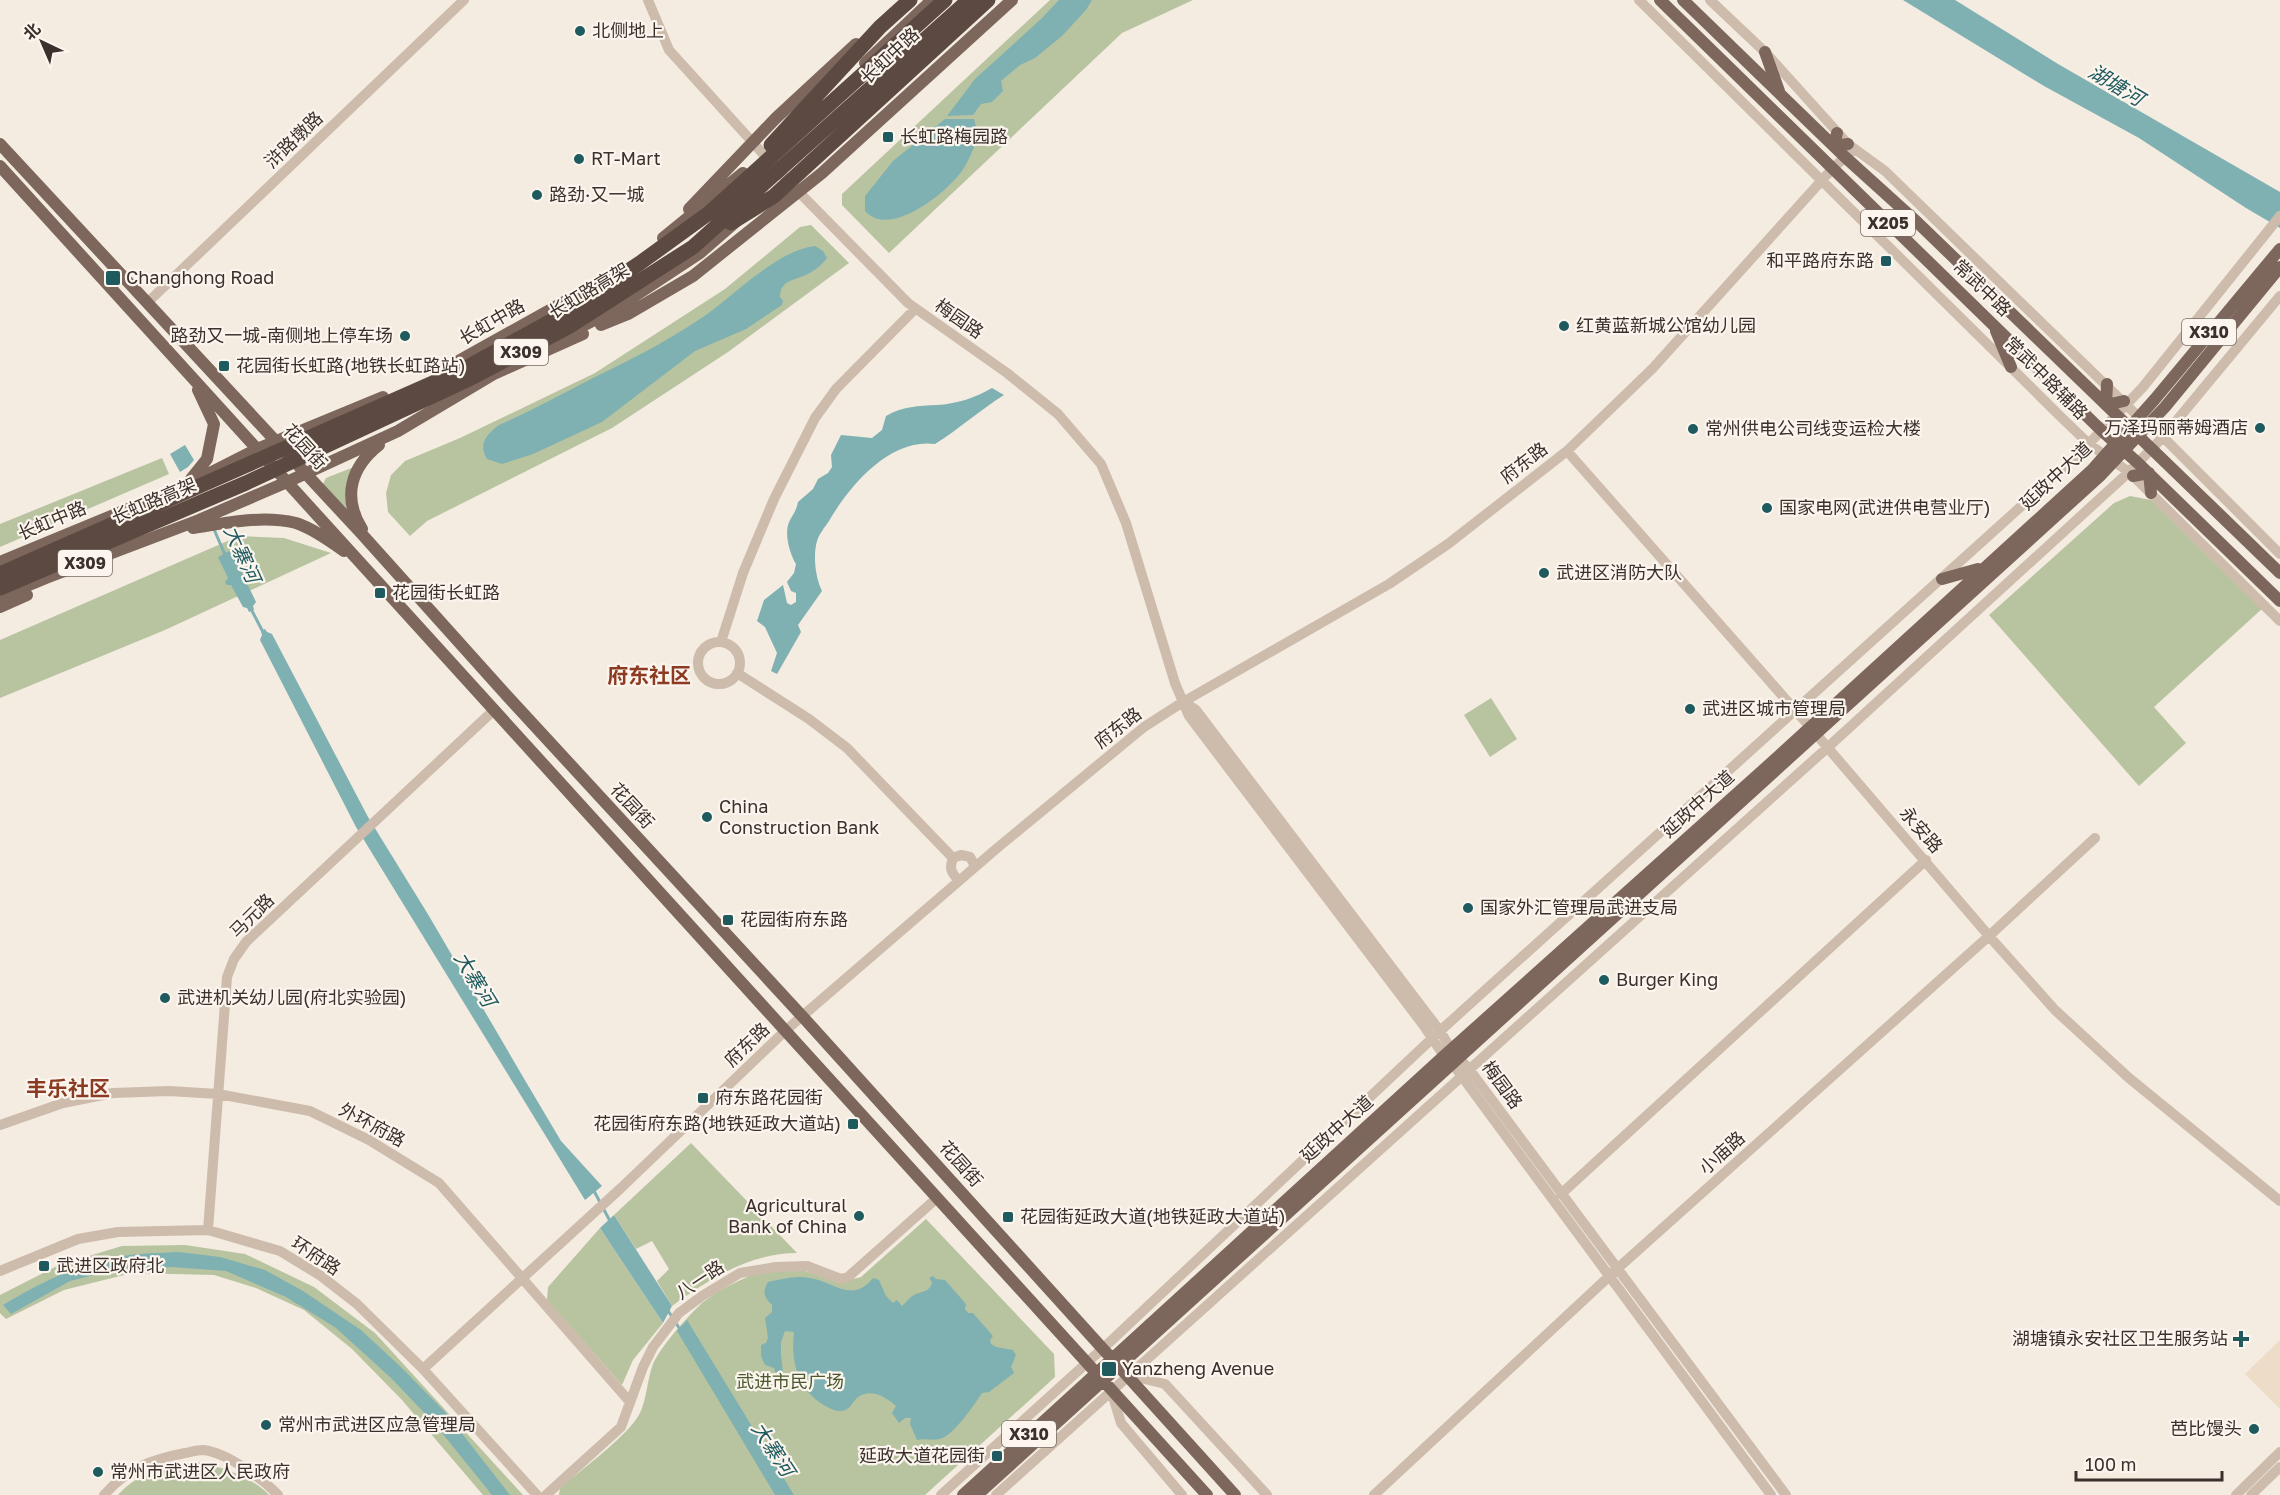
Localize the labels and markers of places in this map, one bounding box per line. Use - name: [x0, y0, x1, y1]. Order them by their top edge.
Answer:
- place label: 北侧地上: [592, 19, 664, 41]
- marker: 北侧地上: [573, 24, 587, 38]
- place label: 长虹路梅园路: [900, 125, 1008, 147]
- marker: 长虹路梅园路: [881, 130, 895, 144]
- place label: RT-Mart: [591, 147, 661, 169]
- marker: RT-Mart: [572, 152, 586, 166]
- place label: 路劲·又一城: [549, 183, 644, 205]
- marker: 路劲·又一城: [530, 188, 544, 202]
- place label: 和平路府东路: [1766, 249, 1874, 271]
- marker: 和平路府东路: [1879, 254, 1893, 268]
- place label: Changhong Road: [126, 266, 274, 288]
- marker: Changhong Road: [104, 269, 122, 287]
- place label: 红黄蓝新城公馆幼儿园: [1576, 314, 1756, 336]
- marker: 红黄蓝新城公馆幼儿园: [1557, 319, 1571, 333]
- place label: 路劲又一城-南侧地上停车场: [170, 324, 393, 346]
- marker: 路劲又一城-南侧地上停车场: [398, 329, 412, 343]
- place label: 花园街长虹路(地铁长虹路站): [236, 354, 466, 376]
- marker: 花园街长虹路(地铁长虹路站): [217, 359, 231, 373]
- place label: 万泽玛丽蒂姆酒店: [2104, 416, 2248, 438]
- place label: 常州供电公司线变运检大楼: [1705, 417, 1921, 439]
- marker: 万泽玛丽蒂姆酒店: [2253, 421, 2267, 435]
- marker: 常州供电公司线变运检大楼: [1686, 422, 1700, 436]
- place label: 国家电网(武进供电营业厅): [1779, 496, 1991, 518]
- marker: 国家电网(武进供电营业厅): [1760, 501, 1774, 515]
- place label: 武进区消防大队: [1556, 561, 1682, 583]
- marker: 武进区消防大队: [1537, 566, 1551, 580]
- place label: 花园街长虹路: [392, 581, 500, 603]
- marker: 花园街长虹路: [373, 586, 387, 600]
- place label: 武进区城市管理局: [1702, 697, 1846, 719]
- marker: 武进区城市管理局: [1683, 702, 1697, 716]
- place label: China Construction Bank: [719, 795, 879, 838]
- marker: China Construction Bank: [700, 810, 714, 824]
- place label: 国家外汇管理局武进支局: [1480, 896, 1678, 918]
- marker: 国家外汇管理局武进支局: [1461, 901, 1475, 915]
- place label: 花园街府东路: [740, 908, 848, 930]
- marker: 花园街府东路: [721, 913, 735, 927]
- place label: Burger King: [1616, 968, 1718, 990]
- marker: Burger King: [1597, 973, 1611, 987]
- place label: 武进机关幼儿园(府北实验园): [177, 986, 407, 1008]
- marker: 武进机关幼儿园(府北实验园): [158, 991, 172, 1005]
- place label: 府东路花园街: [715, 1086, 823, 1108]
- marker: 府东路花园街: [696, 1091, 710, 1105]
- place label: 花园街府东路(地铁延政大道站): [593, 1112, 841, 1134]
- marker: 花园街府东路(地铁延政大道站): [846, 1117, 860, 1131]
- place label: Agricultural Bank of China: [728, 1194, 847, 1237]
- place label: 花园街延政大道(地铁延政大道站): [1020, 1205, 1286, 1227]
- marker: Agricultural Bank of China: [852, 1209, 866, 1223]
- marker: 花园街延政大道(地铁延政大道站): [1001, 1210, 1015, 1224]
- place label: 武进区政府北: [56, 1254, 164, 1276]
- marker: 武进区政府北: [37, 1259, 51, 1273]
- place label: 湖塘镇永安社区卫生服务站: [2012, 1327, 2228, 1349]
- marker: 湖塘镇永安社区卫生服务站: [2232, 1330, 2250, 1348]
- place label: Yanzheng Avenue: [1122, 1357, 1274, 1379]
- marker: Yanzheng Avenue: [1100, 1360, 1118, 1378]
- place label: 常州市武进区应急管理局: [278, 1413, 476, 1435]
- place label: 芭比馒头: [2170, 1417, 2242, 1439]
- marker: 常州市武进区应急管理局: [259, 1418, 273, 1432]
- marker: 芭比馒头: [2247, 1422, 2261, 1436]
- place label: 延政大道花园街: [859, 1444, 985, 1466]
- marker: 延政大道花园街: [990, 1449, 1004, 1463]
- place label: 常州市武进区人民政府: [110, 1460, 290, 1482]
- marker: 常州市武进区人民政府: [91, 1465, 105, 1479]

